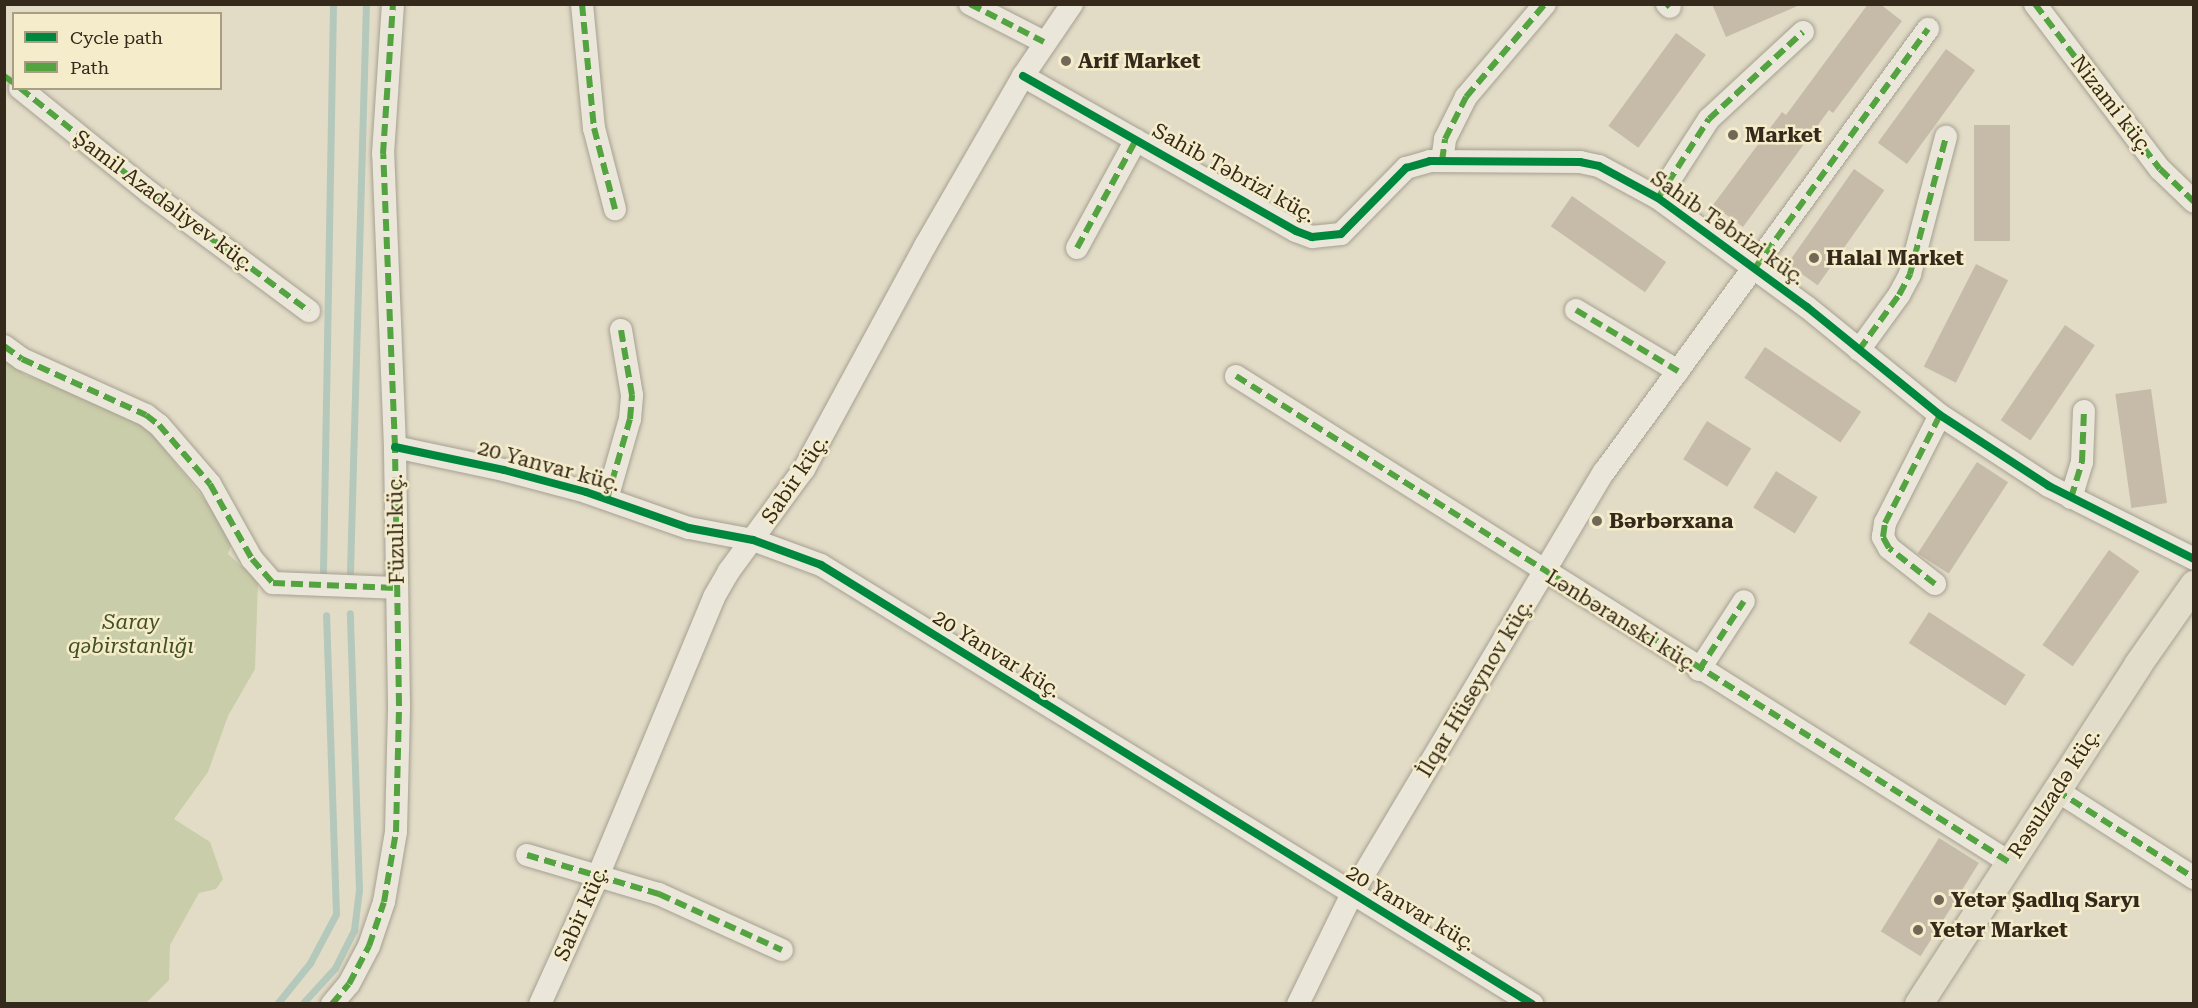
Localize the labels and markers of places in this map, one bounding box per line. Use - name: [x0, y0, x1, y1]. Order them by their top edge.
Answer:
- place label: Arif Market: [1078, 48, 1201, 74]
- marker: Arif Market: [1059, 54, 1073, 68]
- place label: Market: [1745, 122, 1822, 148]
- marker: Market: [1726, 128, 1740, 142]
- place label: Halal Market: [1826, 245, 1964, 271]
- marker: Halal Market: [1807, 251, 1821, 265]
- place label: Bərbərxana: [1609, 508, 1733, 534]
- marker: Bərbərxana: [1590, 514, 1604, 528]
- place label: Yetər Şadlıq Saryı: [1951, 887, 2140, 913]
- marker: Yetər Şadlıq Saryı: [1932, 893, 1946, 907]
- place label: Yetər Market: [1930, 917, 2068, 943]
- marker: Yetər Market: [1911, 923, 1925, 937]

